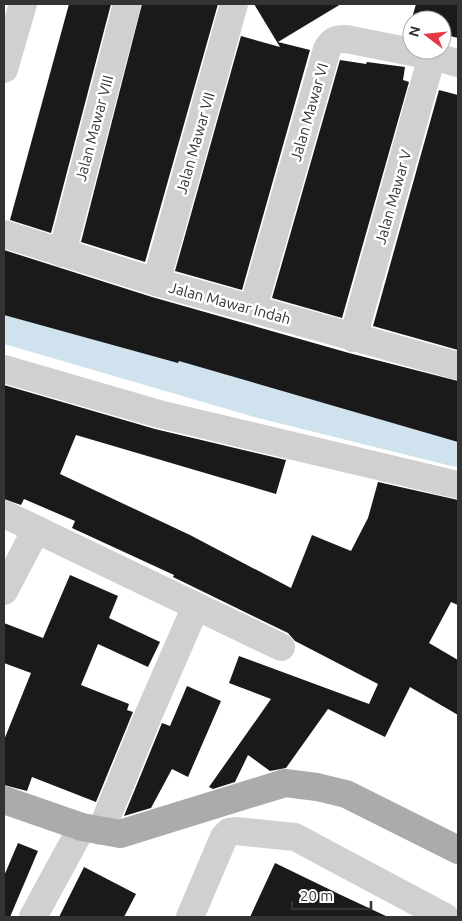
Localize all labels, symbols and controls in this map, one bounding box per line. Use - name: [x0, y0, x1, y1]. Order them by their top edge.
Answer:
- north arrow: [402, 10, 452, 60]
- text: N: [405, 24, 424, 39]
- street label: Jalan Mawar VI: [287, 61, 331, 163]
- street label: Jalan Mawar VIII: [72, 73, 116, 183]
- street label: Jalan Mawar VII: [172, 90, 218, 196]
- street label: Jalan Mawar V: [371, 147, 415, 246]
- street label: Jalan Mawar Indah: [167, 279, 293, 327]
- scale bar: [292, 878, 371, 910]
- text: 20 m: [300, 887, 333, 904]

